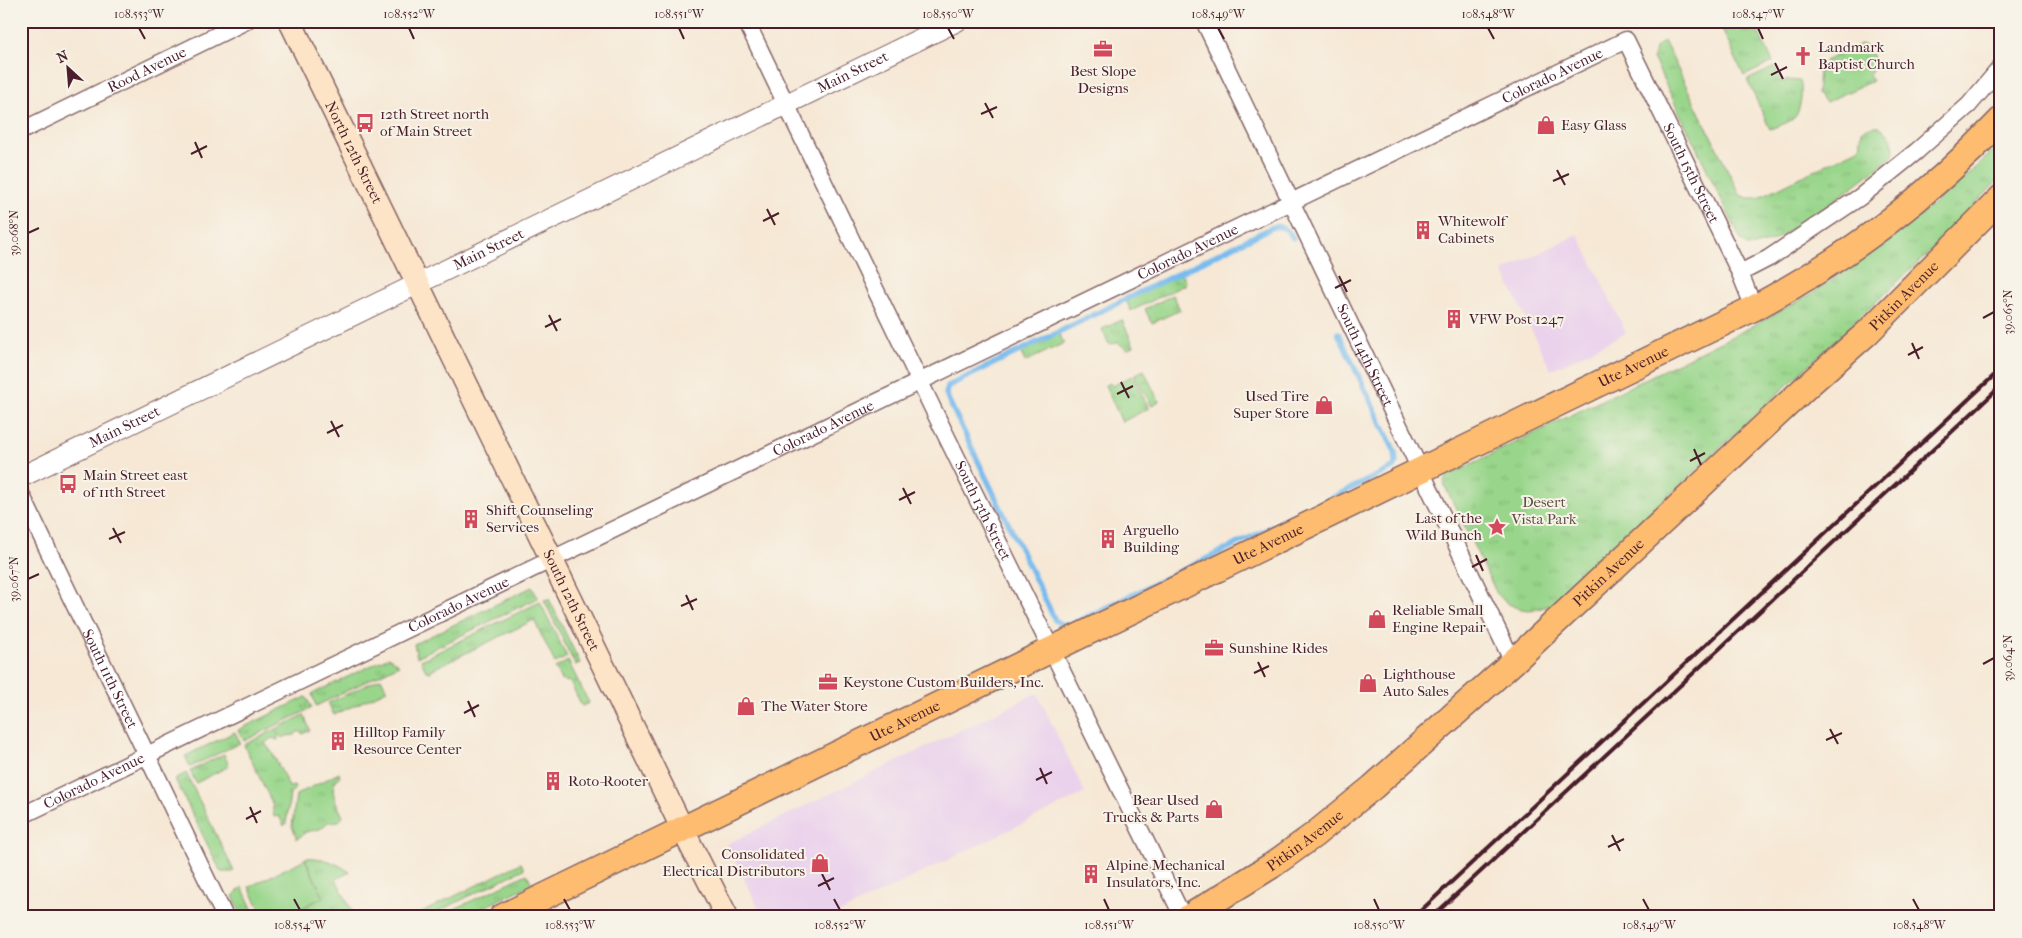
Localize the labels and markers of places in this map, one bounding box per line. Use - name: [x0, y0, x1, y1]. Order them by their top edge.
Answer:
- office icon: Best Slope Designs: [1092, 38, 1114, 60]
- place label: Landmark Baptist Church: [1818, 38, 1915, 73]
- church icon: Landmark Baptist Church: [1792, 45, 1814, 67]
- place label: Best Slope Designs: [1070, 62, 1137, 97]
- place label: 12th Street north of Main Street: [380, 105, 490, 140]
- bus stop icon: 12th Street north of Main Street: [354, 112, 376, 134]
- shop icon: Easy Glass: [1535, 114, 1557, 136]
- place label: Easy Glass: [1561, 116, 1627, 134]
- place label: Whitewolf Cabinets: [1437, 212, 1509, 247]
- building icon: Whitewolf Cabinets: [1412, 219, 1434, 241]
- building icon: VFW Post 1247: [1443, 308, 1465, 330]
- place label: VFW Post 1247: [1468, 310, 1564, 328]
- place label: Used Tire Super Store: [1233, 387, 1310, 422]
- shop icon: Used Tire Super Store: [1313, 394, 1335, 416]
- place label: Main Street east of 11th Street: [83, 466, 189, 501]
- bus stop icon: Main Street east of 11th Street: [57, 473, 79, 495]
- place label: Shift Counseling Services: [486, 501, 594, 536]
- building icon: Shift Counseling Services: [460, 508, 482, 530]
- place label: Last of the Wild Bunch: [1405, 509, 1483, 544]
- place icon: Last of the Wild Bunch: [1486, 516, 1508, 538]
- place label: Arguello Building: [1122, 521, 1180, 556]
- building icon: Arguello Building: [1097, 528, 1119, 550]
- place label: Reliable Small Engine Repair: [1392, 601, 1486, 636]
- shop icon: Reliable Small Engine Repair: [1366, 608, 1388, 630]
- office icon: Sunshine Rides: [1203, 637, 1225, 659]
- place label: Sunshine Rides: [1229, 639, 1328, 657]
- place label: Lighthouse Auto Sales: [1382, 665, 1456, 700]
- office icon: Keystone Custom Builders, Inc.: [817, 671, 839, 693]
- shop icon: Lighthouse Auto Sales: [1357, 672, 1379, 694]
- place label: Keystone Custom Builders, Inc.: [843, 673, 1044, 691]
- shop icon: The Water Store: [735, 695, 757, 717]
- place label: The Water Store: [761, 697, 868, 715]
- place label: Hilltop Family Resource Center: [353, 723, 462, 758]
- building icon: Hilltop Family Resource Center: [327, 730, 349, 752]
- building icon: Roto-Rooter: [542, 770, 564, 792]
- place label: Roto-Rooter: [568, 772, 649, 790]
- place label: Bear Used Trucks & Parts: [1103, 791, 1200, 826]
- shop icon: Bear Used Trucks & Parts: [1203, 798, 1225, 820]
- place label: Consolidated Electrical Distributors: [662, 845, 806, 880]
- shop icon: Consolidated Electrical Distributors: [809, 852, 831, 874]
- place label: Alpine Mechanical Insulators, Inc.: [1105, 856, 1225, 891]
- building icon: Alpine Mechanical Insulators, Inc.: [1080, 863, 1102, 885]

